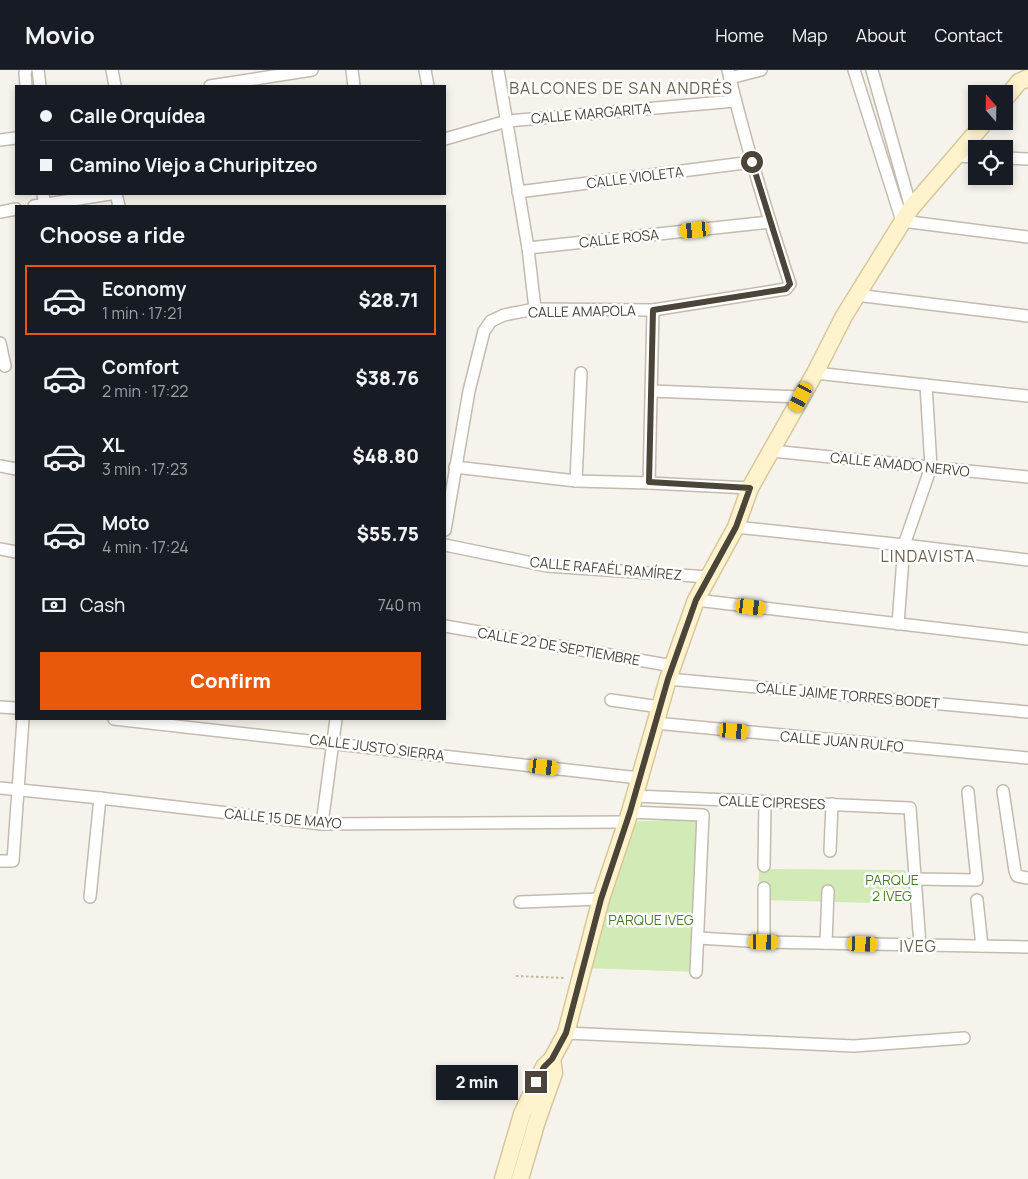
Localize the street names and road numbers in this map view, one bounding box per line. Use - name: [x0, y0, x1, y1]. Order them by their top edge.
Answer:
- street label: CALLE MARGARITA: [530, 98, 652, 128]
- street label: CALLE VIOLETA: [585, 162, 685, 192]
- street label: CALLE ROSA: [578, 224, 660, 252]
- street label: CALLE AMAPOLA: [528, 301, 636, 321]
- street label: CALLE AMADO NERVO: [829, 447, 971, 481]
- street label: CALLE RAFAÉL RAMÍREZ: [529, 552, 683, 584]
- street label: CALLE 22 DE SEPTIEMBRE: [476, 622, 642, 670]
- street label: CALLE JAIME TORRES BODET: [755, 678, 941, 713]
- street label: CALLE JUAN RULFO: [780, 726, 904, 756]
- street label: CALLE JUSTO SIERRA: [308, 729, 446, 765]
- street label: CALLE CIPRESES: [718, 791, 826, 813]
- street label: CALLE 15 DE MAYO: [224, 803, 342, 833]

